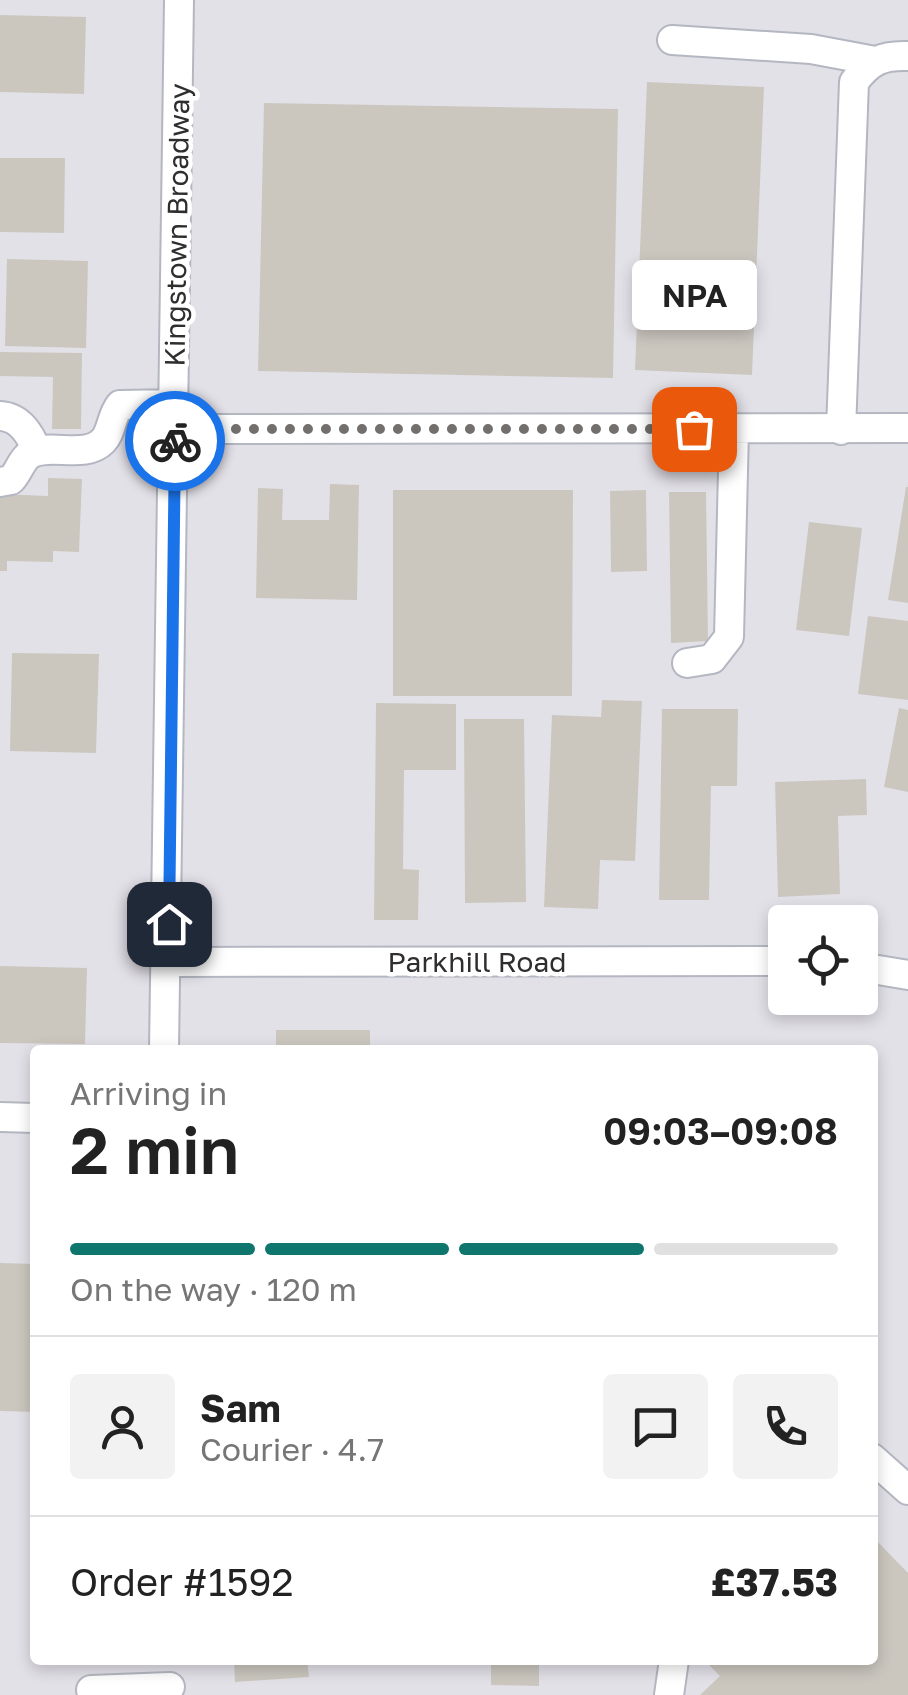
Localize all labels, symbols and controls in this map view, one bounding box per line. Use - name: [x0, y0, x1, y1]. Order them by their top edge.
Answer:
- street label: Kingstown Broadway: [158, 83, 195, 367]
- callout: NPA: [632, 259, 756, 329]
- text: NPA: [662, 276, 727, 314]
- pin: [652, 387, 737, 472]
- courier: [125, 391, 225, 491]
- icon: bag: [667, 402, 722, 457]
- icon: bike: [148, 414, 203, 469]
- pin: [127, 882, 212, 967]
- icon: home: [142, 897, 197, 952]
- map controls: [768, 905, 878, 1015]
- button: locate: [768, 905, 878, 1015]
- street label: Parkhill Road: [388, 945, 566, 978]
- text: Arriving in: [70, 1074, 227, 1112]
- text: 09:03–09:08: [603, 1108, 838, 1153]
- text: 2 min: [70, 1110, 239, 1188]
- text: On the way · 120 m: [70, 1270, 357, 1308]
- button: person: [70, 1374, 175, 1479]
- button: chat: [603, 1374, 708, 1479]
- button: phone: [733, 1374, 838, 1479]
- text: Sam: [200, 1385, 281, 1430]
- text: Courier · 4.7: [200, 1430, 384, 1468]
- text: Order #1592: [70, 1559, 294, 1604]
- text: £37.53: [711, 1559, 838, 1604]

